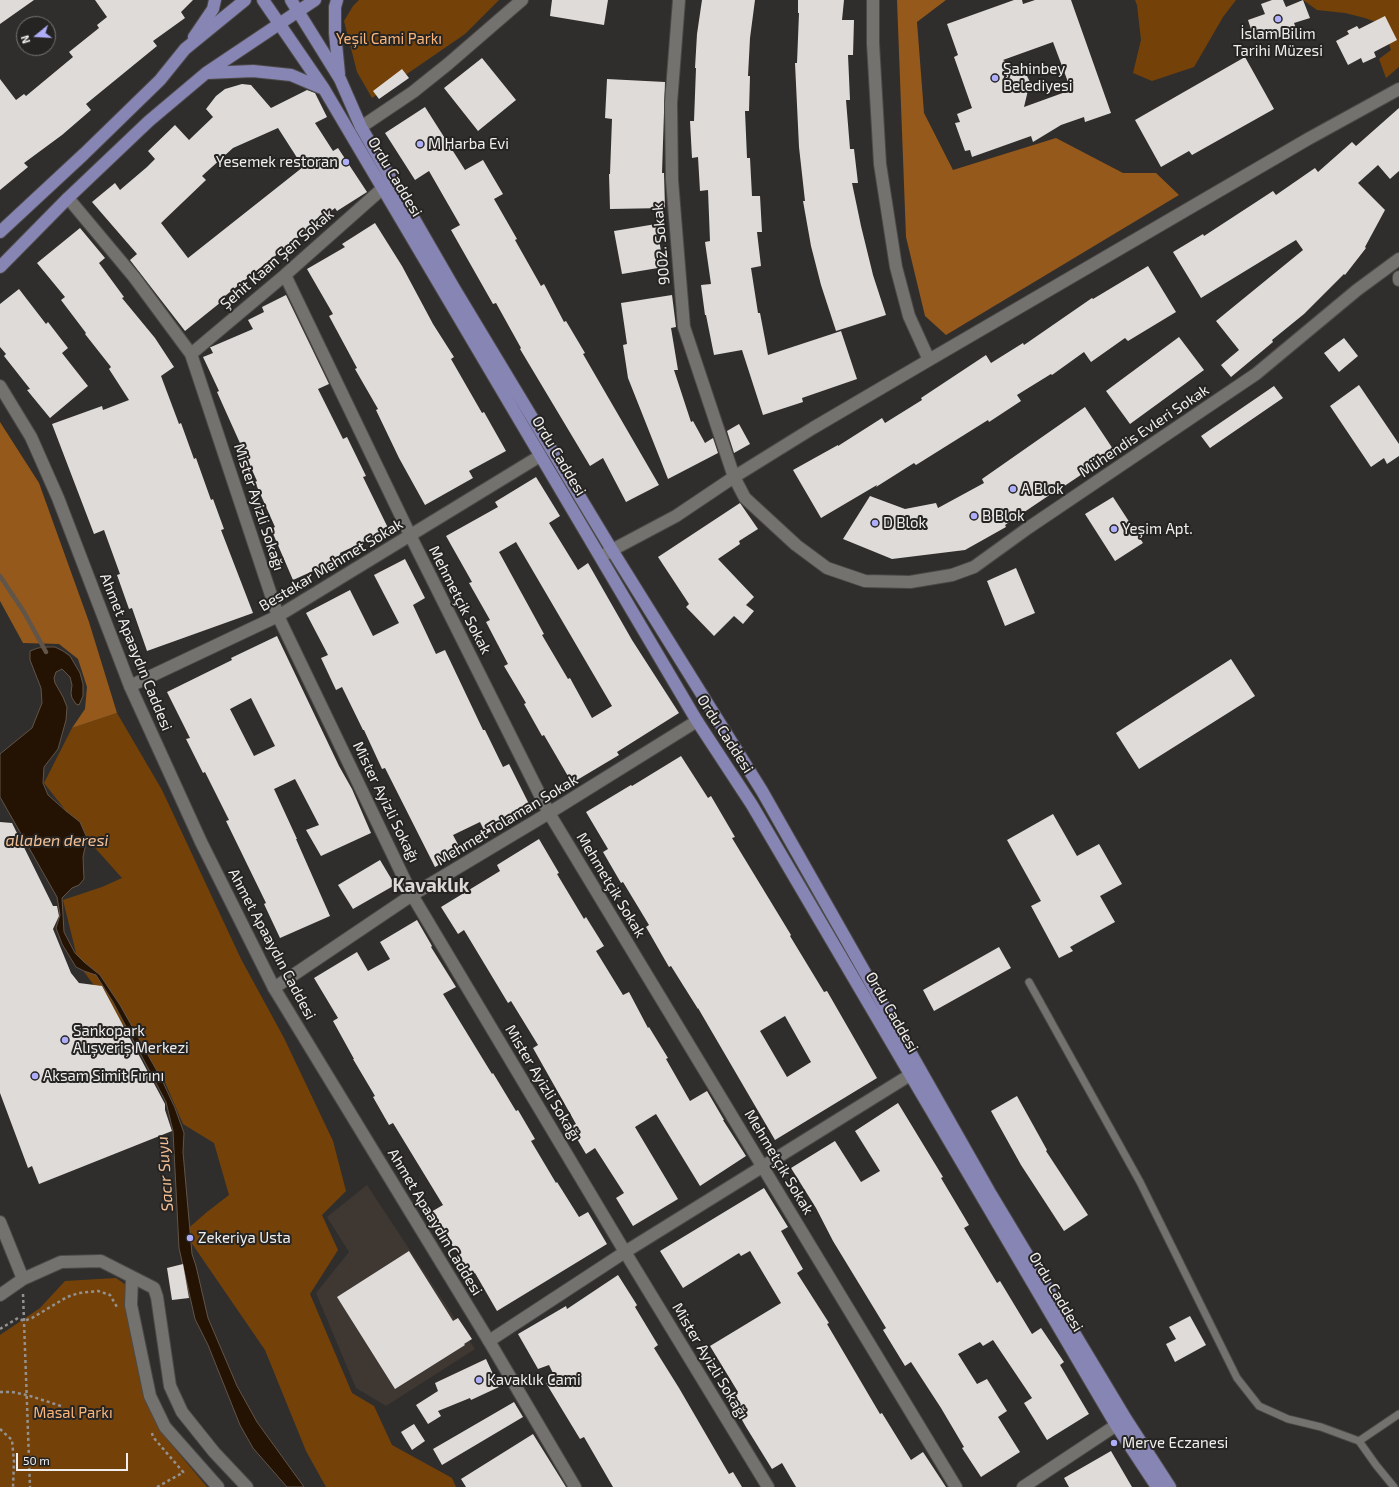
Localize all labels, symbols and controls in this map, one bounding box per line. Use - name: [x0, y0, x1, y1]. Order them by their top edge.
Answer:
- marker: İslam Bilim Tarihi Müzesi: [1273, 14, 1283, 24]
- north arrow: [16, 16, 56, 56]
- place label: İslam Bilim Tarihi Müzesi: [1233, 25, 1323, 60]
- park label: Yeşil Cami Parkı: [336, 30, 442, 48]
- text: N: [18, 34, 32, 45]
- place label: Şahinbey Belediyesi: [1003, 60, 1072, 95]
- marker: Şahinbey Belediyesi: [990, 73, 1000, 83]
- street label: Ordu Caddesi: [364, 134, 426, 220]
- place label: M Harba Evi: [428, 135, 509, 153]
- marker: M Harba Evi: [415, 139, 425, 149]
- place label: Yesemek restoran: [216, 153, 338, 171]
- marker: Yesemek restoran: [341, 157, 351, 167]
- street label: 9002. Sokak: [648, 202, 674, 286]
- street label: Şehit Kaan Şen Sokak: [217, 205, 337, 313]
- street label: Mühendis Evleri Sokak: [1076, 381, 1212, 481]
- street label: Ordu Caddesi: [528, 413, 590, 499]
- street label: Mister Ayizli Sokağı: [230, 441, 288, 573]
- place label: A Blok: [1021, 480, 1064, 498]
- marker: A Blok: [1008, 484, 1018, 494]
- place label: B Blok: [982, 507, 1025, 525]
- marker: B Blok: [969, 511, 979, 521]
- place label: D Blok: [883, 514, 926, 532]
- street label: Bestekar Mehmet Sokak: [256, 515, 406, 615]
- marker: D Blok: [870, 518, 880, 528]
- place label: Yeşim Apt.: [1122, 520, 1193, 538]
- marker: Yeşim Apt.: [1109, 524, 1119, 534]
- street label: Mehmetçik Sokak: [425, 543, 495, 657]
- street label: Ahmet Apaaydın Caddesi: [96, 571, 176, 733]
- street label: Ordu Caddesi: [693, 691, 757, 777]
- street label: Mister Ayizli Sokağı: [349, 739, 423, 865]
- street label: Mehmet Tolaman Sokak: [433, 770, 581, 870]
- street label: Mehmetçik Sokak: [573, 829, 649, 941]
- water label: allaben deresi: [6, 831, 108, 851]
- street label: Ahmet Apaaydın Caddesi: [225, 865, 319, 1023]
- district label: Kavaklık: [393, 875, 469, 897]
- street label: Ordu Caddesi: [862, 969, 922, 1055]
- place label: Sankopark Alışveriş Merkezi: [73, 1022, 189, 1057]
- street label: Mister Ayizli Sokağı: [501, 1022, 585, 1144]
- marker: Sankopark Alışveriş Merkezi: [60, 1035, 70, 1045]
- place label: Aksam Simit Fırını: [43, 1067, 164, 1085]
- marker: Aksam Simit Fırını: [30, 1071, 40, 1081]
- street label: Mehmetçik Sokak: [741, 1106, 817, 1218]
- water label: Sacır Suyu: [153, 1136, 177, 1212]
- street label: Ahmet Apaaydın Caddesi: [384, 1145, 486, 1299]
- place label: Zekeriya Usta: [198, 1229, 291, 1247]
- marker: Zekeriya Usta: [185, 1233, 195, 1243]
- street label: Ordu Caddesi: [1025, 1249, 1087, 1335]
- street label: Mister Ayizli Sokağı: [668, 1300, 752, 1422]
- place label: Kavaklık Cami: [487, 1371, 581, 1389]
- marker: Kavaklık Cami: [474, 1375, 484, 1385]
- park label: Masal Parkı: [33, 1404, 113, 1422]
- place label: Merve Eczanesi: [1122, 1434, 1228, 1452]
- marker: Merve Eczanesi: [1109, 1438, 1119, 1448]
- scale bar: [18, 1445, 130, 1471]
- text: 50 m: [23, 1453, 50, 1467]

